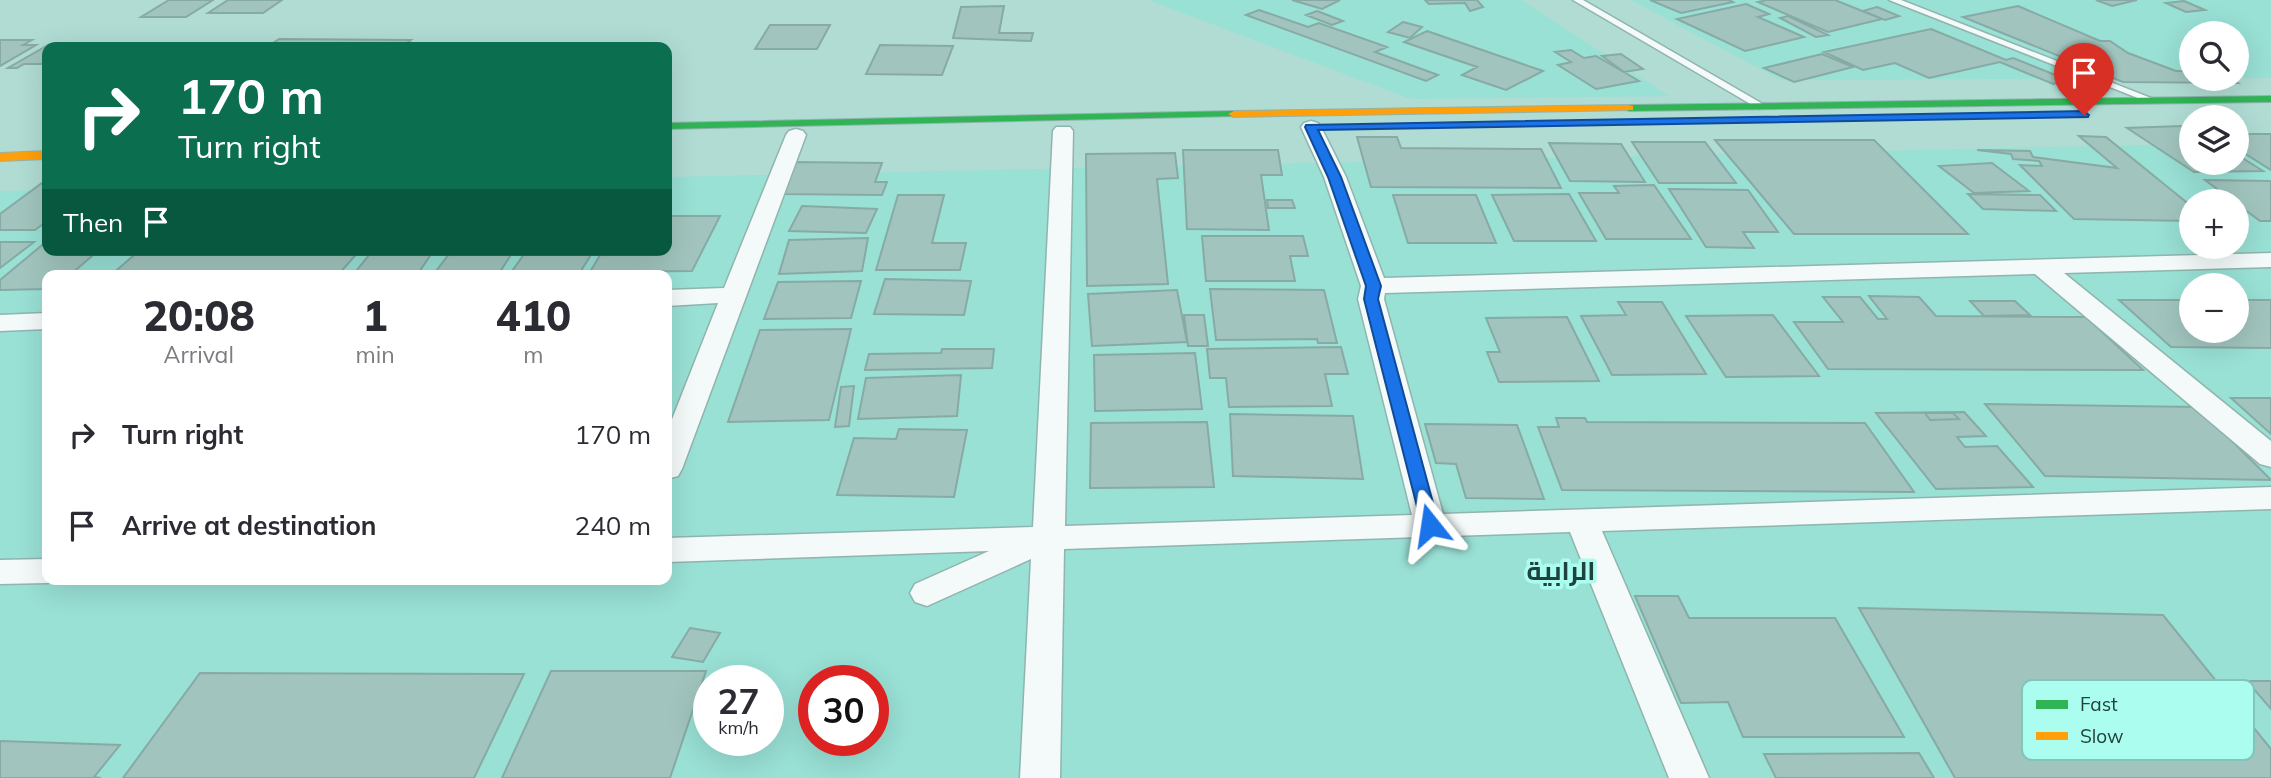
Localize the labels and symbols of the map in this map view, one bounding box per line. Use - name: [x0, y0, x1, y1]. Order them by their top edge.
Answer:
- pin: [2054, 43, 2114, 115]
- position arrow: [1393, 488, 1467, 562]
- district label: الرابية: [1527, 554, 1595, 587]
- speed limit sign: 30: [798, 665, 889, 756]
- legend: [2022, 680, 2254, 760]
- text: Fast: [2080, 692, 2118, 716]
- text: Slow: [2080, 724, 2124, 748]

